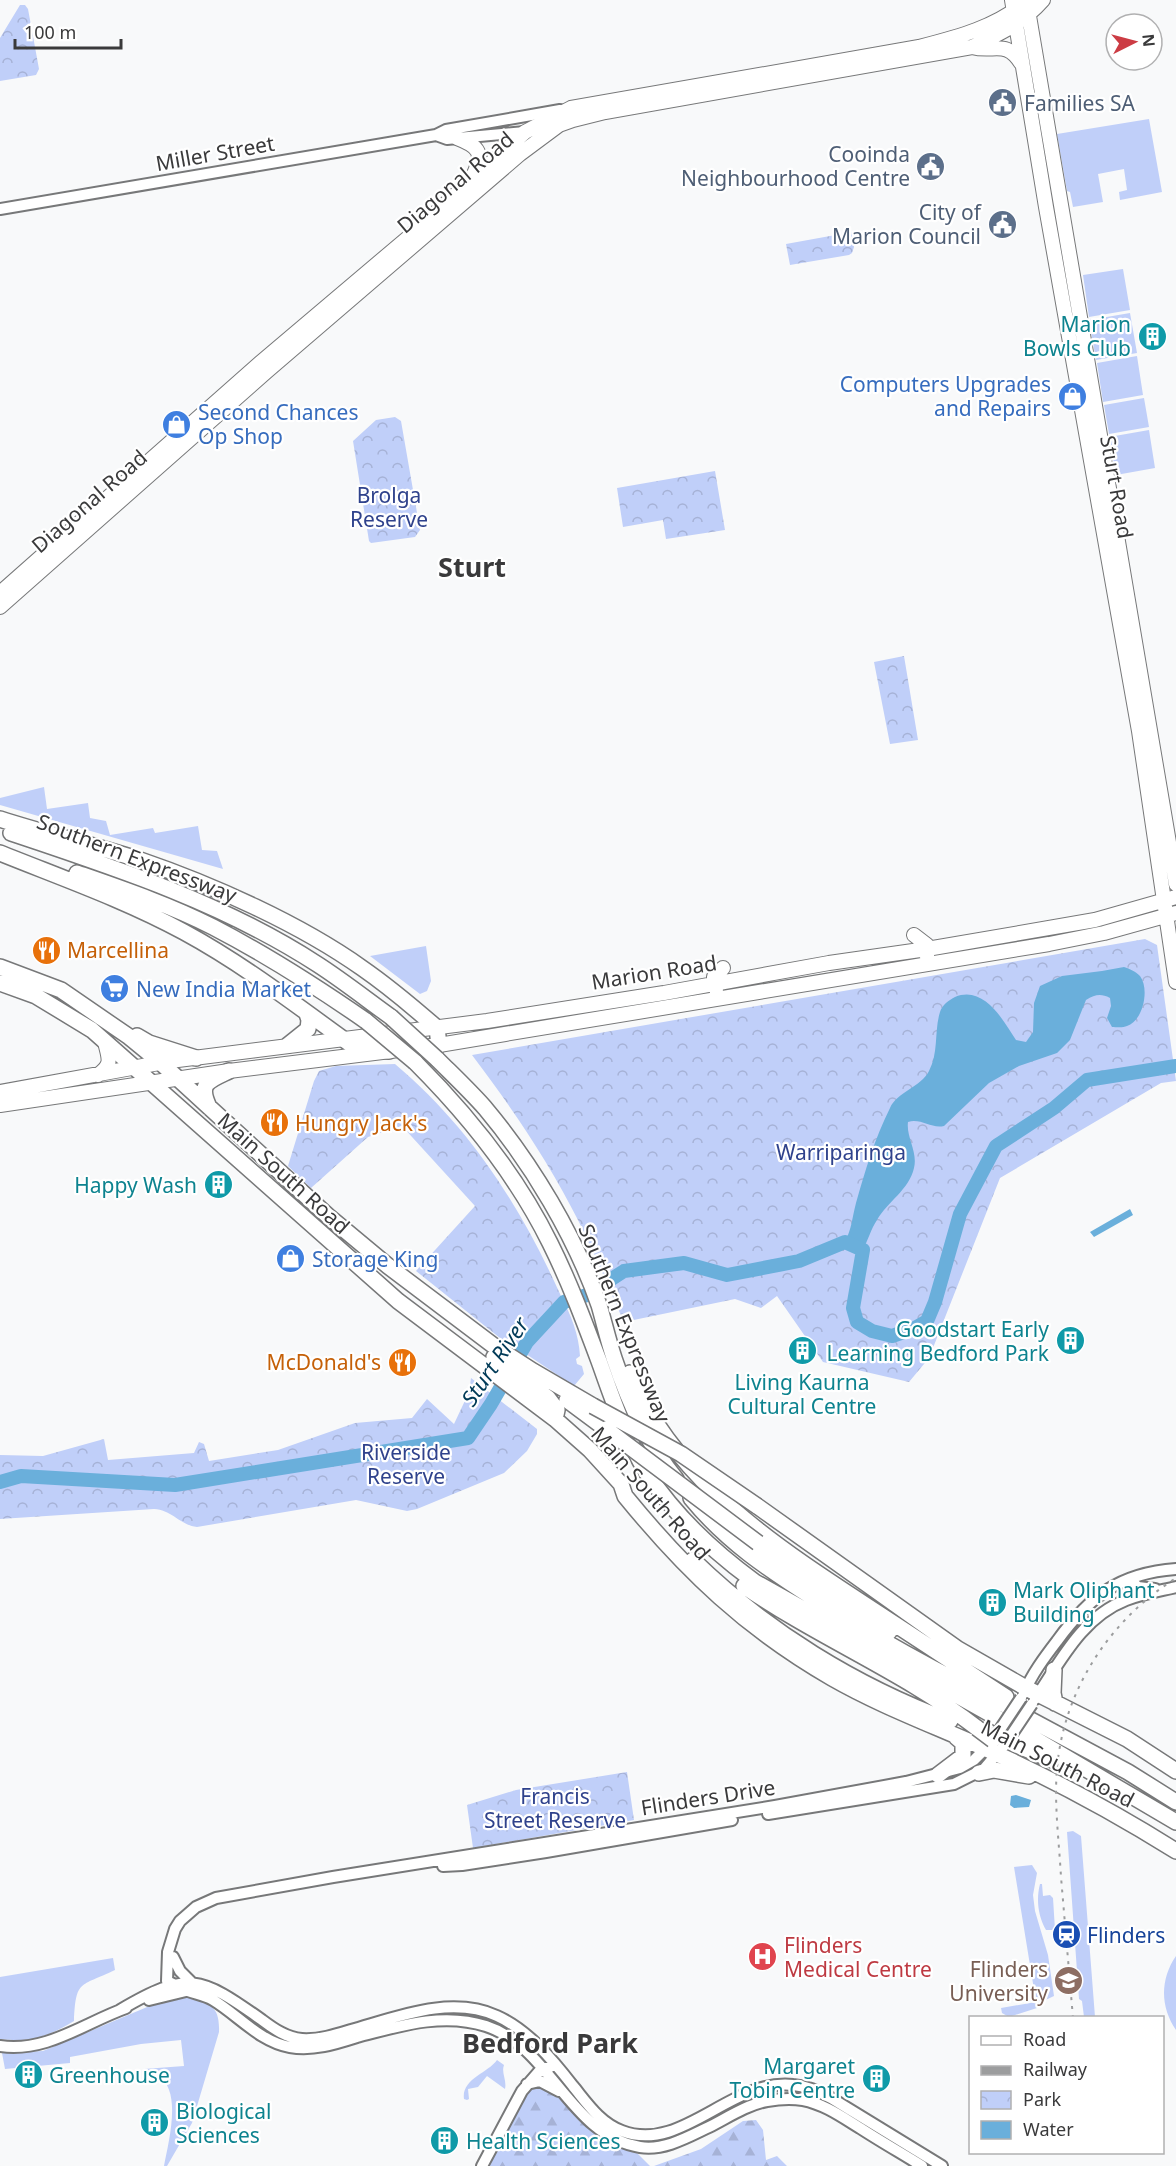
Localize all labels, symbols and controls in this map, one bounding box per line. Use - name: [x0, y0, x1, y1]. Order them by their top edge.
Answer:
- scale bar: [15, 12, 122, 50]
- north arrow: [1104, 12, 1164, 72]
- text: 100 m: [24, 20, 76, 44]
- text: N: [1137, 33, 1161, 48]
- public building icon: Families SA: [987, 87, 1019, 119]
- place label: Families SA: [1024, 89, 1135, 117]
- street label: Diagonal Road: [391, 125, 519, 239]
- street label: Miller Street: [154, 129, 277, 177]
- place label: Cooinda Neighbourhood Centre: [681, 140, 910, 192]
- public building icon: Cooinda Neighbourhood Centre: [915, 150, 947, 182]
- place label: City of Marion Council: [832, 198, 983, 250]
- public building icon: City of Marion Council: [986, 208, 1018, 240]
- place label: Marion Bowls Club: [1023, 310, 1131, 362]
- building icon: Marion Bowls Club: [1136, 320, 1168, 352]
- place label: Computers Upgrades and Repairs: [840, 370, 1051, 422]
- shop icon: Computers Upgrades and Repairs: [1056, 380, 1088, 412]
- place label: Second Chances Op Shop: [198, 398, 359, 450]
- shop icon: Second Chances Op Shop: [161, 408, 193, 440]
- street label: Sturt Road: [1094, 433, 1140, 541]
- street label: Diagonal Road: [25, 443, 153, 559]
- park label: Brolga Reserve: [350, 481, 428, 533]
- district label: Sturt: [438, 548, 506, 585]
- street label: Southern Expressway: [33, 807, 241, 909]
- restaurant icon: Marcellina: [30, 934, 62, 966]
- place label: Marcellina: [67, 936, 169, 964]
- street label: Marion Road: [589, 948, 719, 996]
- supermarket icon: New India Market: [99, 973, 131, 1005]
- place label: New India Market: [136, 975, 312, 1003]
- street label: Main South Road: [212, 1106, 356, 1240]
- restaurant icon: Hungry Jack's: [258, 1107, 290, 1139]
- place label: Hungry Jack's: [295, 1109, 427, 1137]
- park label: Warriparinga: [776, 1138, 906, 1166]
- building icon: Happy Wash: [202, 1169, 234, 1201]
- place label: Happy Wash: [74, 1171, 197, 1199]
- street label: Southern Expressway: [572, 1220, 678, 1427]
- shop icon: Storage King: [275, 1243, 307, 1275]
- place label: Storage King: [312, 1245, 438, 1273]
- water label: Sturt River: [453, 1310, 535, 1411]
- place label: Goodstart Early Learning Bedford Park: [827, 1315, 1050, 1367]
- building icon: Goodstart Early Learning Bedford Park: [1054, 1325, 1086, 1357]
- building icon: Living Kaurna Cultural Centre: [786, 1335, 818, 1367]
- restaurant icon: McDonald's: [386, 1346, 418, 1378]
- place label: McDonald's: [267, 1348, 381, 1376]
- place label: Living Kaurna Cultural Centre: [728, 1368, 876, 1420]
- street label: Main South Road: [585, 1420, 717, 1566]
- park label: Riverside Reserve: [361, 1438, 451, 1490]
- place label: Mark Oliphant Building: [1013, 1576, 1155, 1628]
- building icon: Mark Oliphant Building: [976, 1586, 1008, 1618]
- street label: Main South Road: [977, 1712, 1139, 1814]
- street label: Flinders Drive: [639, 1773, 777, 1821]
- park label: Francis Street Reserve: [484, 1782, 626, 1834]
- station icon: Flinders: [1050, 1919, 1082, 1951]
- place label: Flinders: [1087, 1921, 1165, 1949]
- place label: Flinders Medical Centre: [784, 1931, 932, 1983]
- hospital icon: Flinders Medical Centre: [747, 1941, 779, 1973]
- place label: Flinders University: [949, 1955, 1048, 2007]
- school or university icon: Flinders University: [1053, 1965, 1085, 1997]
- legend: [969, 2016, 1164, 2154]
- district label: Bedford Park: [462, 2024, 638, 2061]
- text: Road: [1023, 2027, 1066, 2051]
- place label: Margaret Tobin Centre: [730, 2052, 855, 2104]
- text: Railway: [1023, 2057, 1088, 2081]
- building icon: Greenhouse: [12, 2059, 44, 2091]
- place label: Greenhouse: [49, 2061, 170, 2089]
- building icon: Margaret Tobin Centre: [860, 2062, 892, 2094]
- text: Park: [1023, 2087, 1061, 2111]
- place label: Biological Sciences: [176, 2097, 272, 2149]
- building icon: Biological Sciences: [139, 2107, 171, 2139]
- text: Water: [1023, 2117, 1074, 2141]
- building icon: Health Sciences: [429, 2125, 461, 2157]
- place label: Health Sciences: [466, 2127, 620, 2155]

